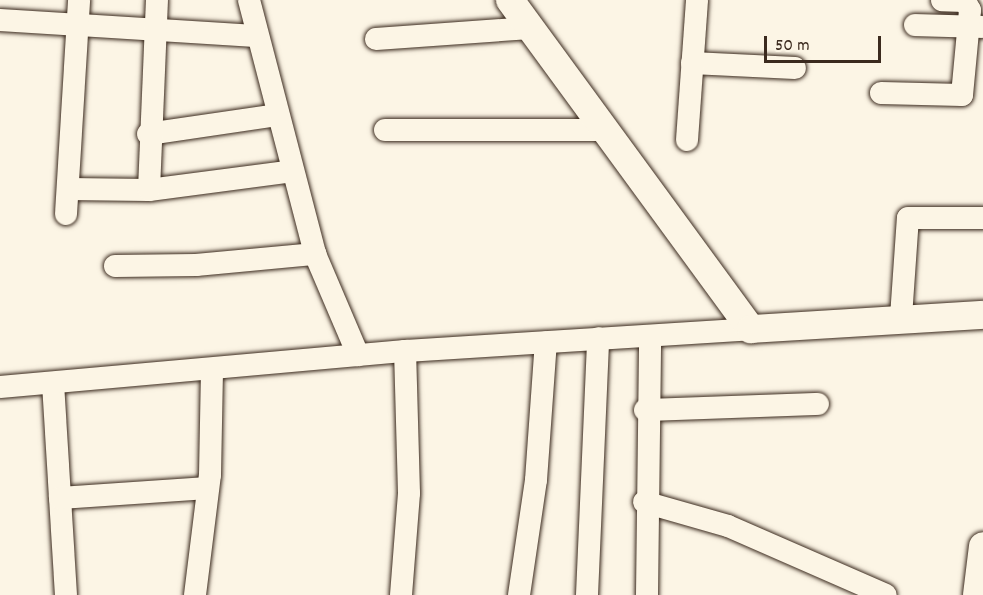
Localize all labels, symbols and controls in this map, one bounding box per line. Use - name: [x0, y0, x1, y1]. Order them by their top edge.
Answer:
- scale bar: [767, 24, 884, 62]
- text: 50 m: [775, 34, 810, 59]

